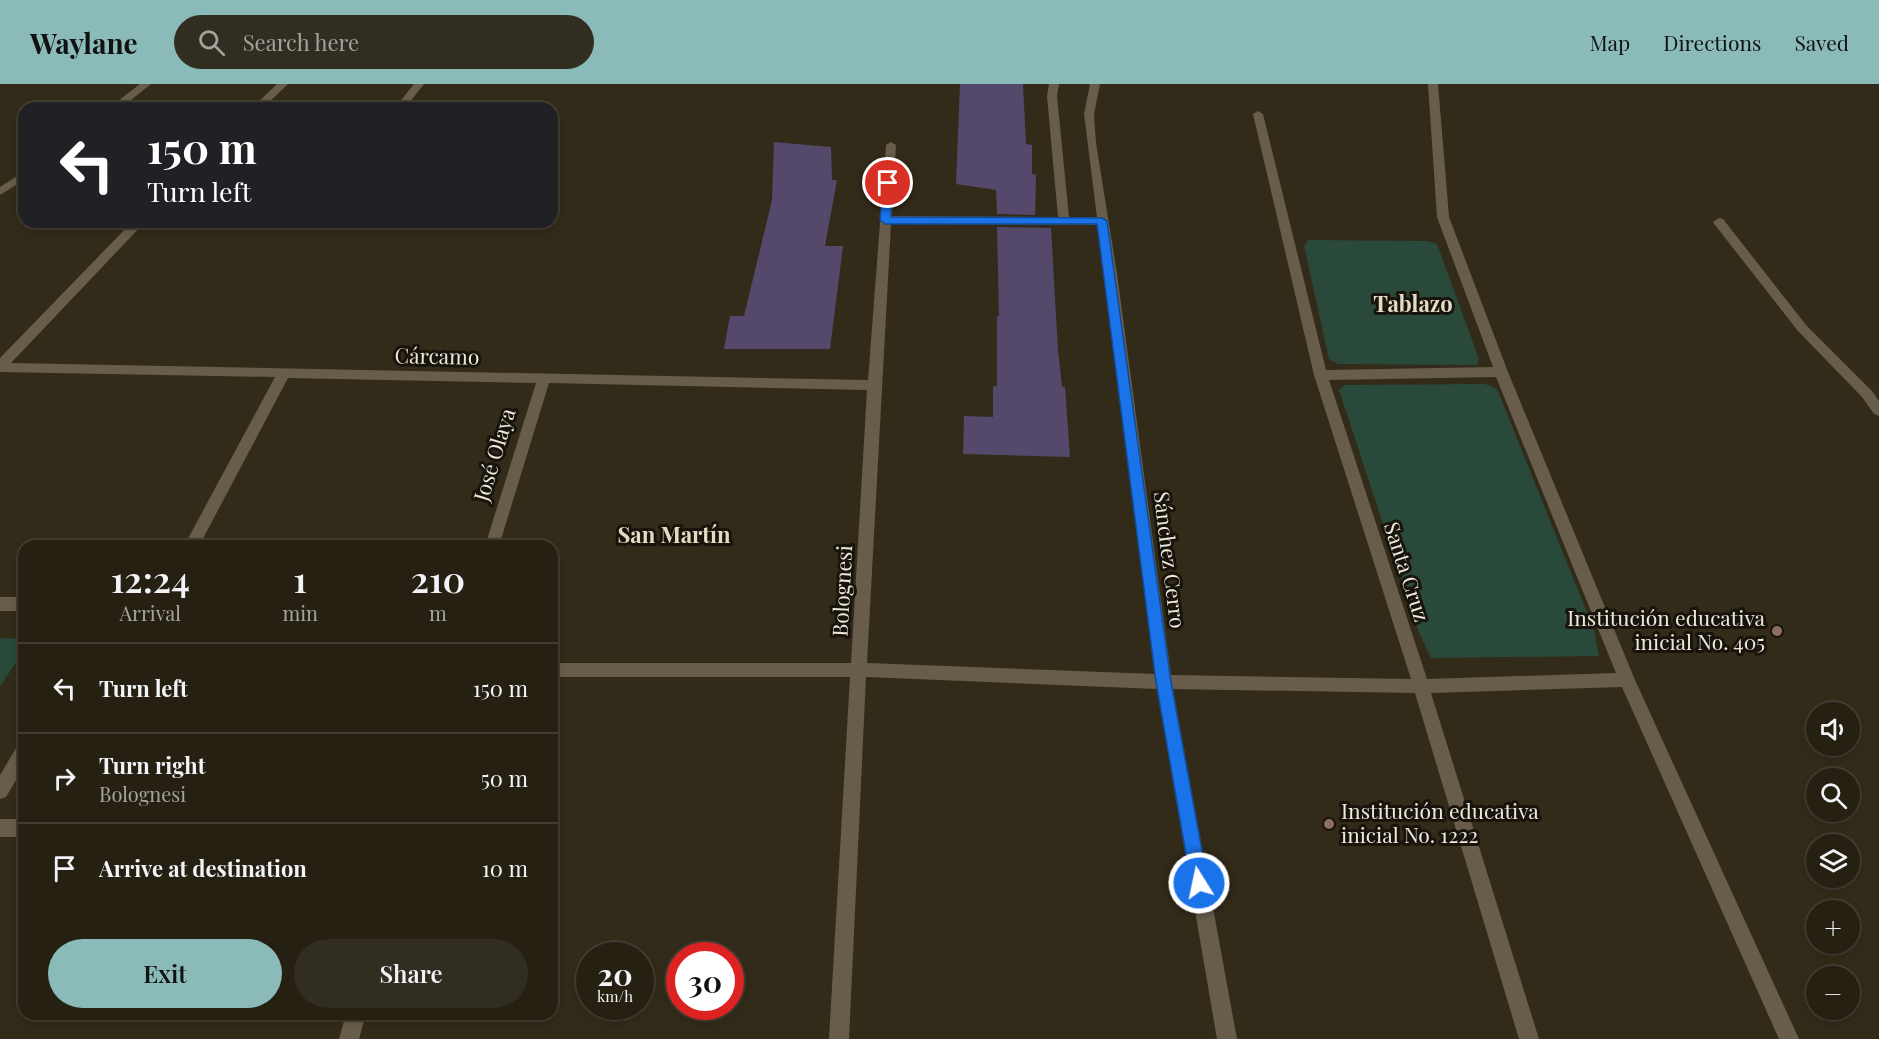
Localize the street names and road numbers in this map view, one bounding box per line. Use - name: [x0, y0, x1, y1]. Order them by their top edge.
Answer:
- street label: Cárcamo: [394, 340, 480, 370]
- street label: José Olaya: [465, 404, 521, 505]
- street label: Sánchez Cerro: [1149, 490, 1193, 630]
- street label: Santa Cruz: [1379, 518, 1437, 625]
- street label: Bolognesi: [825, 544, 857, 637]

